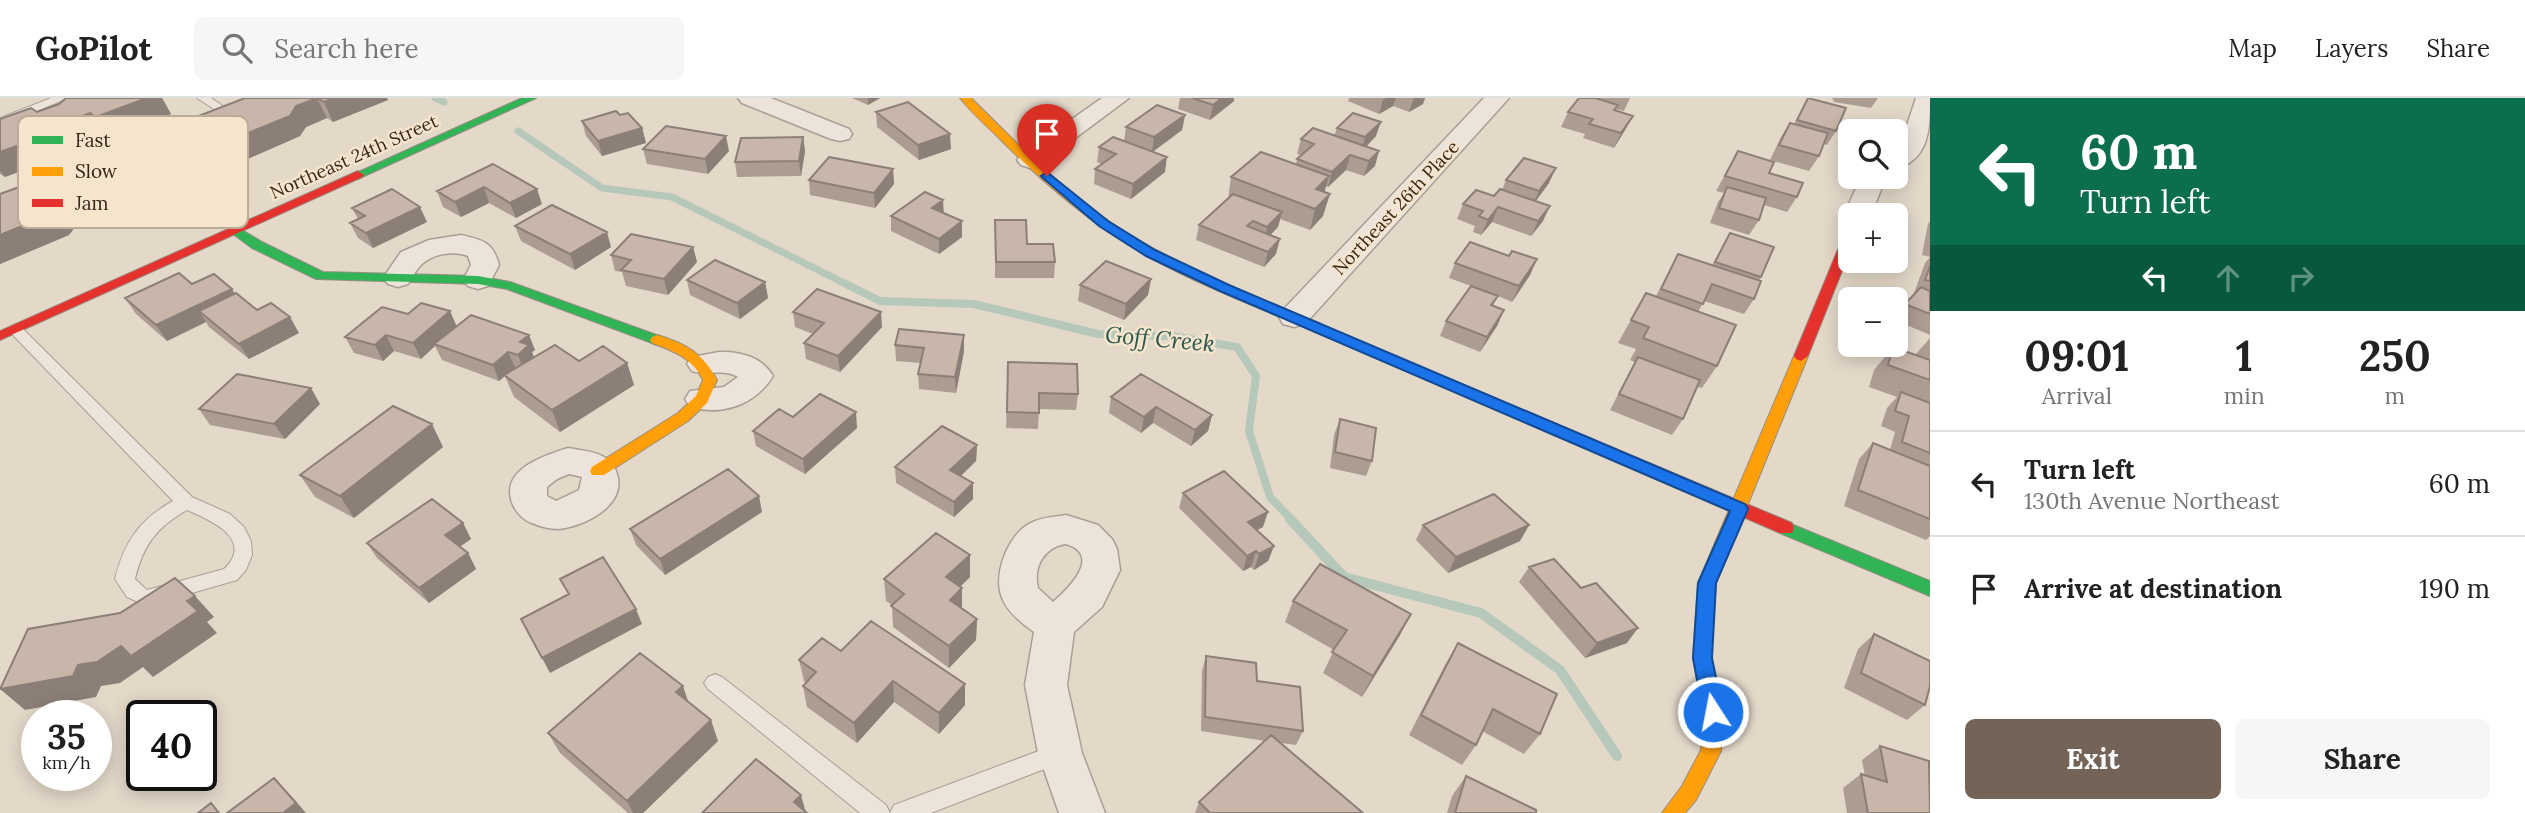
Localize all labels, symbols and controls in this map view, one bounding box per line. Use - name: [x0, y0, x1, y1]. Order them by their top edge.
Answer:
- search box: [194, 17, 684, 80]
- text: GoPilot: [35, 27, 152, 69]
- icon: search: [218, 29, 256, 67]
- text: Search here: [274, 32, 419, 65]
- text: Map: [2228, 33, 2277, 64]
- text: Layers: [2315, 33, 2388, 64]
- text: Share: [2426, 33, 2490, 64]
- pin: [1017, 104, 1077, 176]
- street label: Northeast 24th Street: [266, 109, 441, 204]
- icon: arrive: [1028, 115, 1066, 153]
- legend: [18, 116, 248, 228]
- map controls: [1838, 119, 1908, 357]
- button: search: [1838, 119, 1908, 189]
- text: 60 m: [2080, 120, 2197, 182]
- icon: left: [1965, 126, 2056, 217]
- text: Fast: [75, 128, 111, 152]
- street label: Northeast 26th Place: [1327, 135, 1464, 280]
- text: Slow: [75, 159, 118, 183]
- text: Turn left: [2080, 181, 2210, 222]
- text: Jam: [74, 191, 109, 215]
- button: +: [1838, 203, 1908, 273]
- icon: left: [2136, 259, 2174, 297]
- icon: ahead: [2209, 259, 2247, 297]
- icon: right: [2282, 259, 2320, 297]
- button: −: [1838, 287, 1908, 357]
- water label: Goff Creek: [1104, 319, 1216, 358]
- text: 09:01: [2024, 329, 2129, 383]
- text: 1: [2236, 329, 2253, 383]
- text: 250: [2359, 329, 2431, 383]
- text: Arrival: [2042, 381, 2112, 410]
- text: min: [2224, 381, 2265, 410]
- text: m: [2385, 381, 2405, 410]
- text: Turn left: [2024, 453, 2135, 486]
- icon: left: [1965, 465, 2003, 503]
- text: 60 m: [2429, 467, 2490, 500]
- text: 130th Avenue Northeast: [2024, 486, 2280, 515]
- icon: arrive: [1965, 570, 2003, 608]
- text: Arrive at destination: [2024, 572, 2282, 605]
- text: 190 m: [2419, 572, 2490, 605]
- position arrow: [1676, 675, 1750, 749]
- speed limit sign: 40: [126, 700, 217, 791]
- text: 35: [47, 714, 86, 759]
- button: Exit: [1965, 719, 2221, 799]
- button: Share: [2235, 719, 2490, 799]
- text: km/h: [42, 751, 91, 774]

